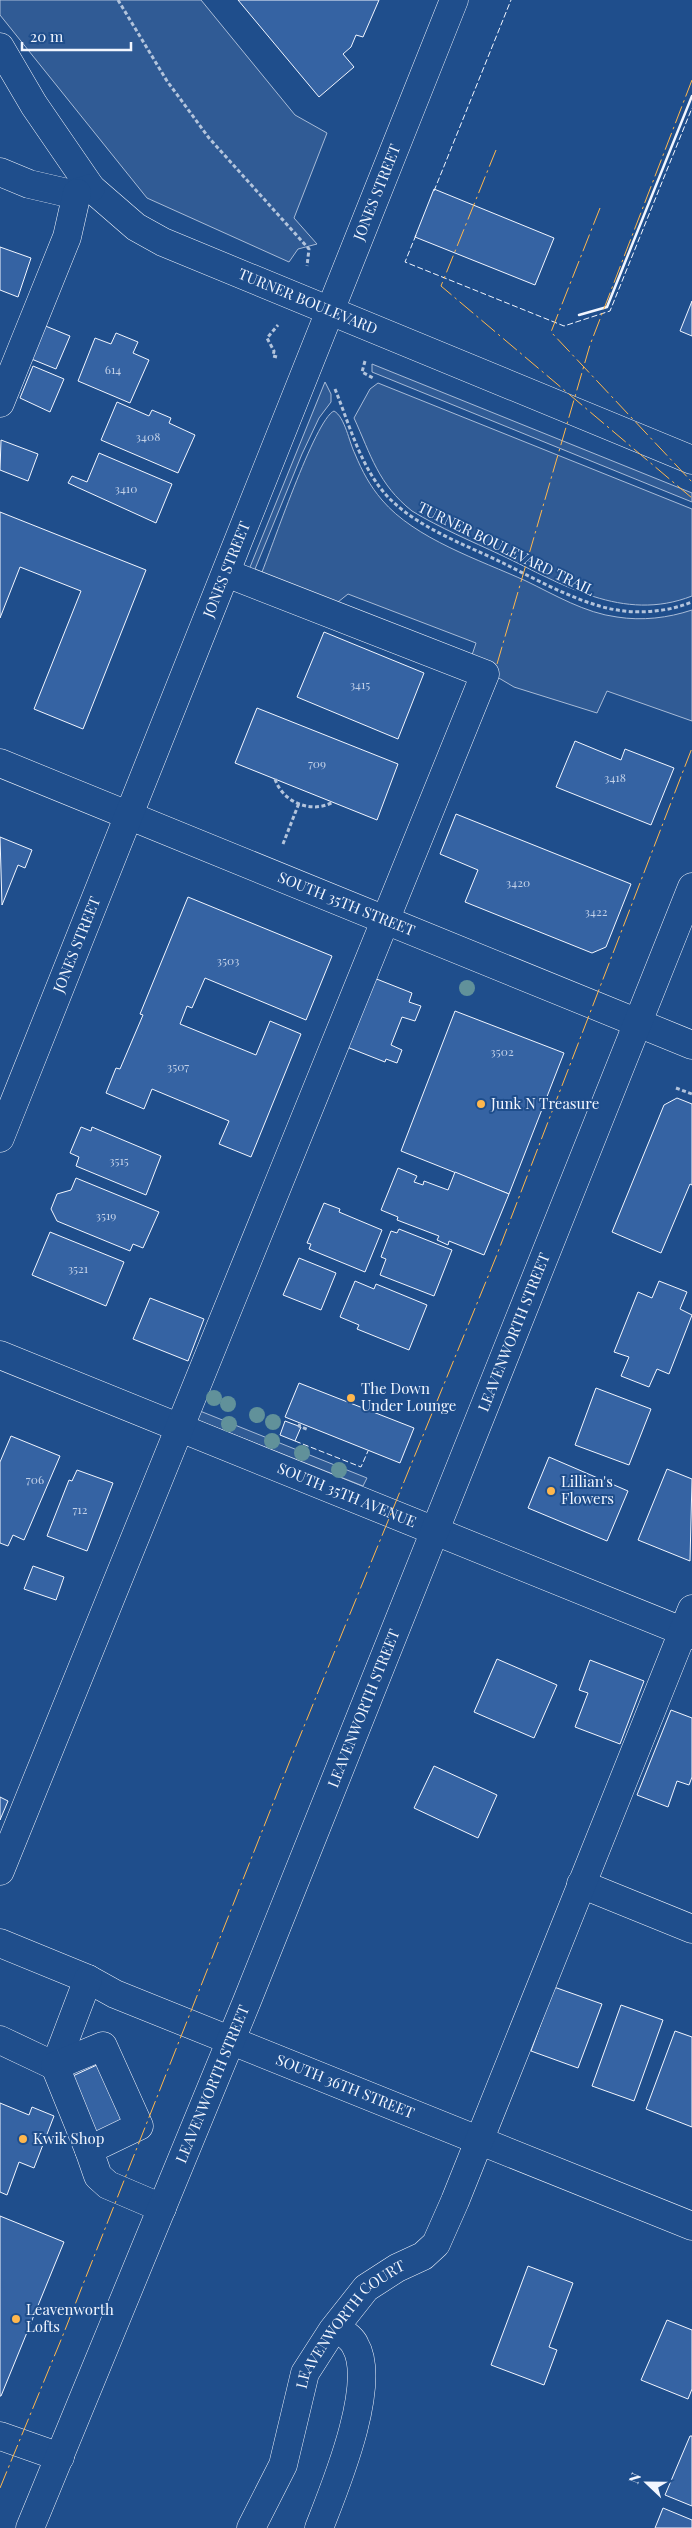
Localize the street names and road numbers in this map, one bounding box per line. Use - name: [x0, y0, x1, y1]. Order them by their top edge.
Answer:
- street label: JONES STREET: [348, 141, 405, 244]
- street label: TURNER BOULEVARD: [235, 263, 381, 338]
- street label: TURNER BOULEVARD TRAIL: [415, 496, 598, 600]
- street label: JONES STREET: [197, 518, 254, 621]
- street label: SOUTH 35TH STREET: [275, 866, 418, 940]
- street label: JONES STREET: [48, 893, 104, 997]
- street label: LEAVENWORTH STREET: [473, 1250, 554, 1414]
- street label: SOUTH 35TH AVENUE: [275, 1457, 419, 1531]
- street label: LEAVENWORTH STREET: [322, 1626, 404, 1790]
- street label: LEAVENWORTH STREET: [170, 2002, 253, 2166]
- street label: SOUTH 36TH STREET: [273, 2049, 418, 2122]
- street label: LEAVENWORTH COURT: [291, 2255, 408, 2390]

